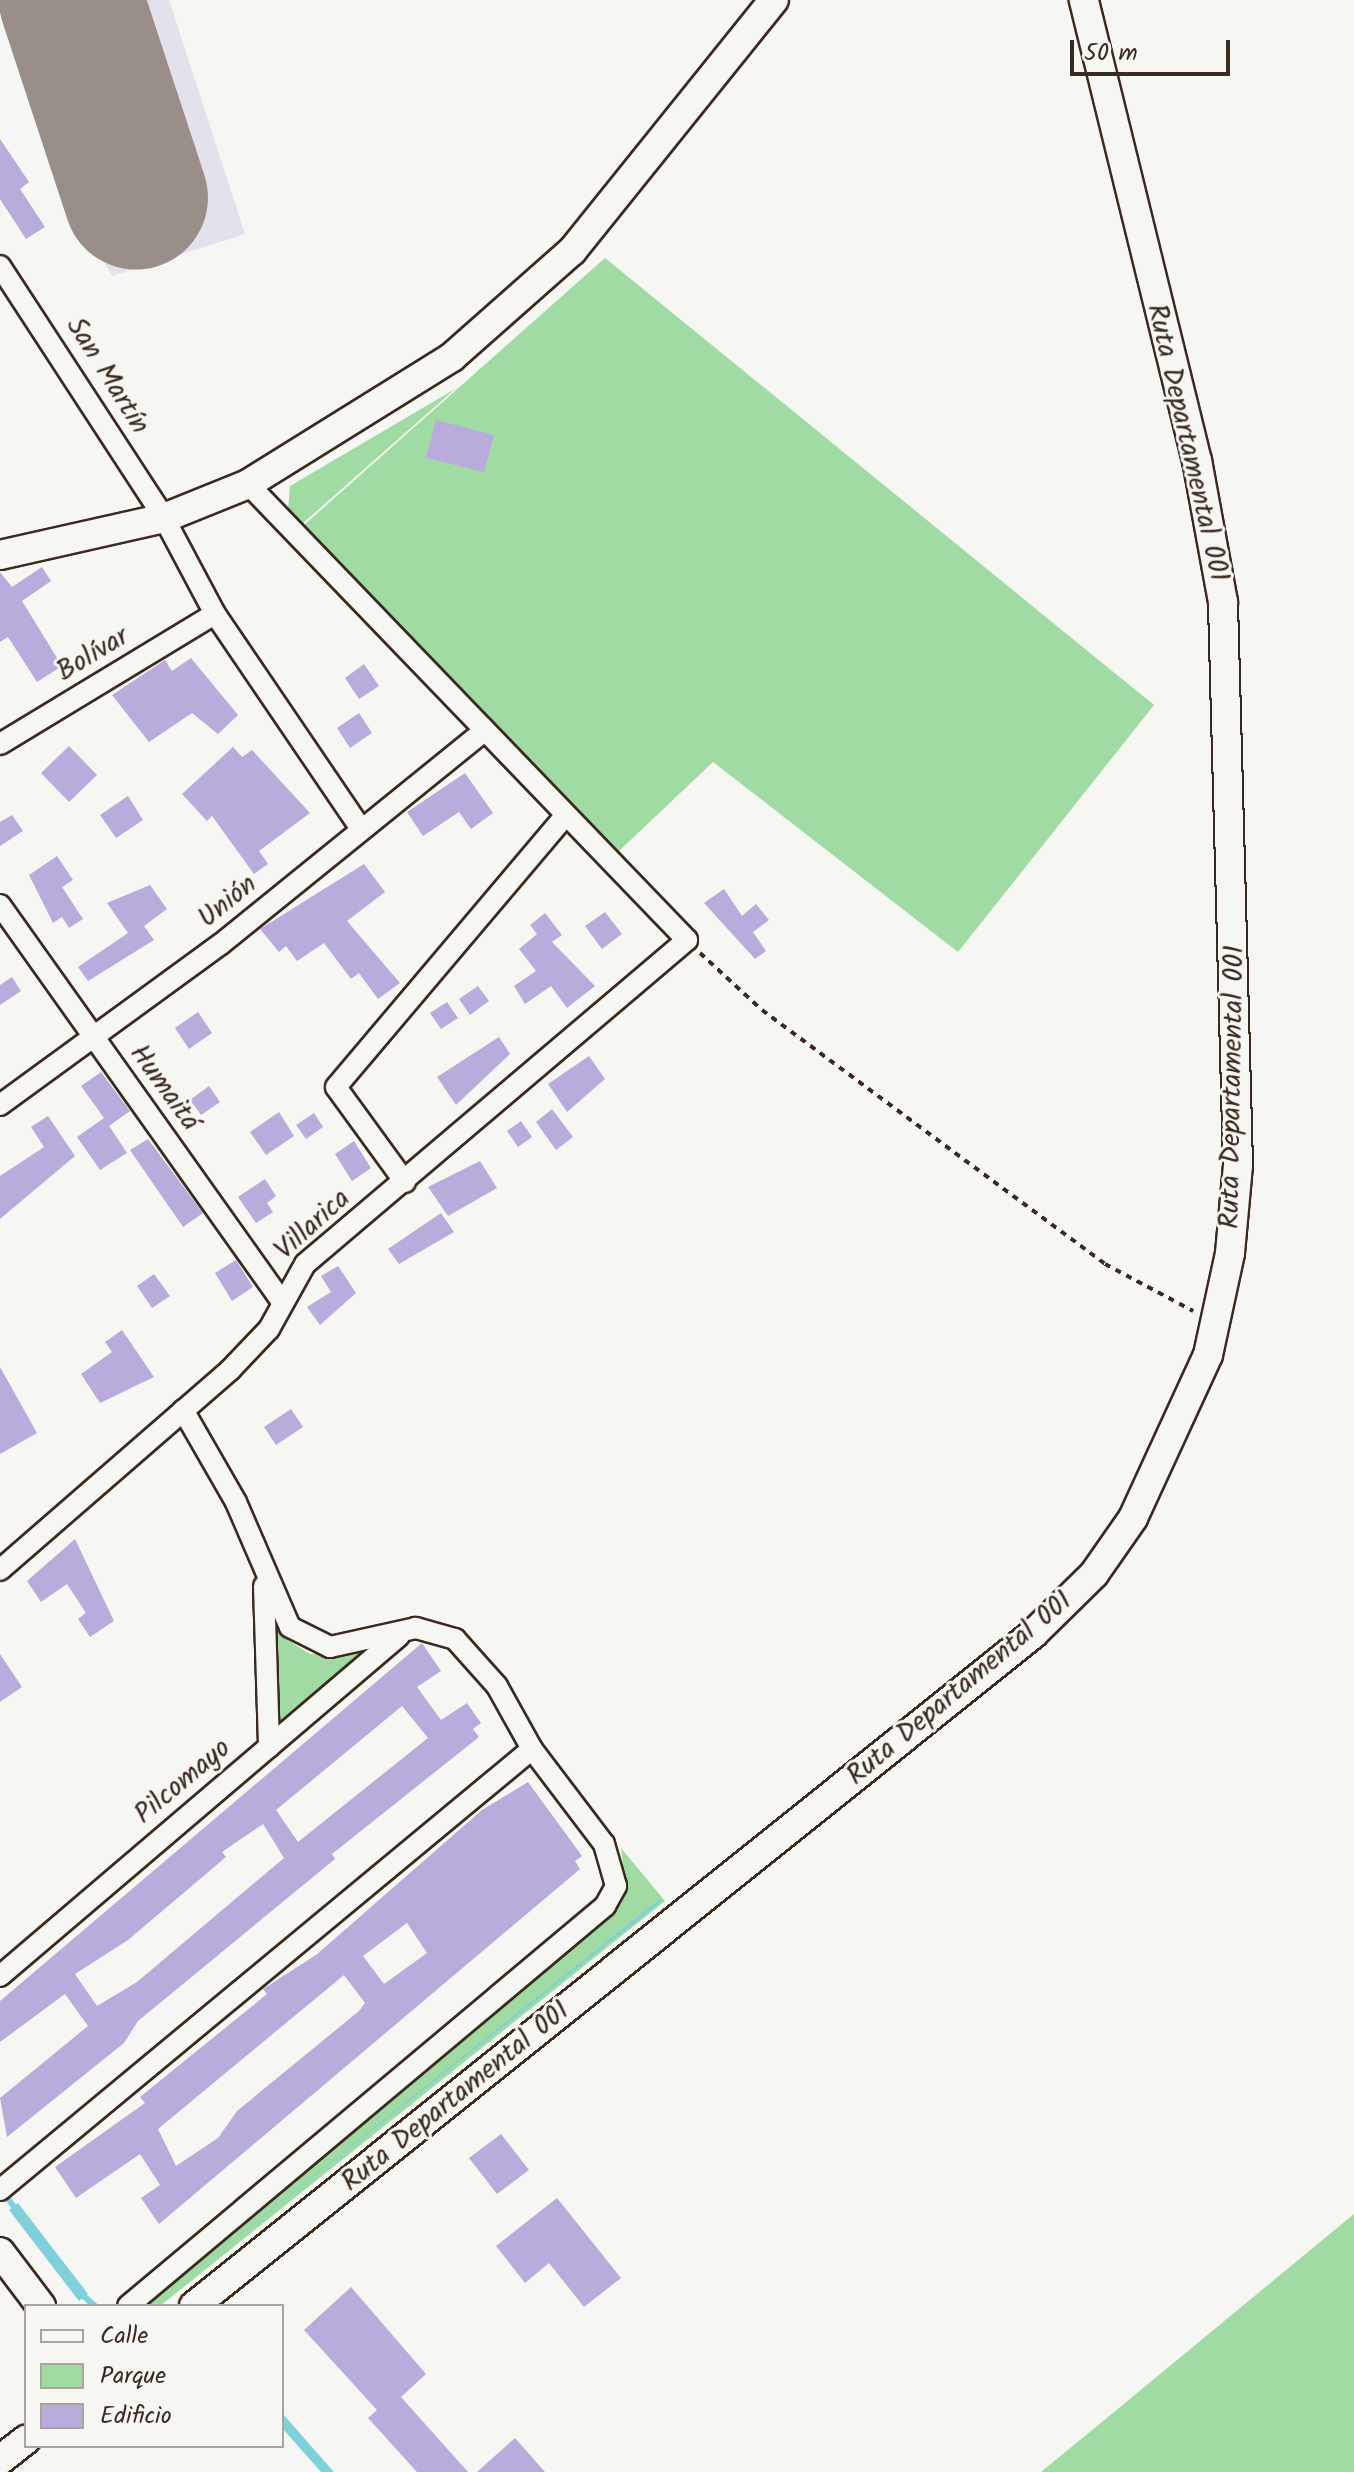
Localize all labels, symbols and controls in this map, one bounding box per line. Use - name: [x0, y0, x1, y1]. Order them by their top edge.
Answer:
- scale bar: [1074, 24, 1234, 74]
- text: 50 m: [1084, 34, 1138, 73]
- street label: Ruta Departamental 001: [1139, 301, 1235, 585]
- street label: San Martín: [58, 312, 156, 440]
- street label: Bolívar: [51, 620, 135, 690]
- street label: Unión: [192, 868, 264, 936]
- street label: Ruta Departamental 001: [1214, 945, 1252, 1229]
- street label: Humaitá: [122, 1038, 206, 1138]
- street label: Villarica: [268, 1182, 358, 1268]
- street label: Ruta Departamental 001: [840, 1585, 1080, 1793]
- street label: Pilcomayo: [128, 1732, 238, 1832]
- street label: Ruta Departamental 001: [335, 1995, 577, 2199]
- legend: [24, 2304, 284, 2448]
- text: Calle: [100, 2317, 148, 2356]
- text: Parque: [100, 2357, 166, 2396]
- text: Edificio: [100, 2397, 172, 2436]

